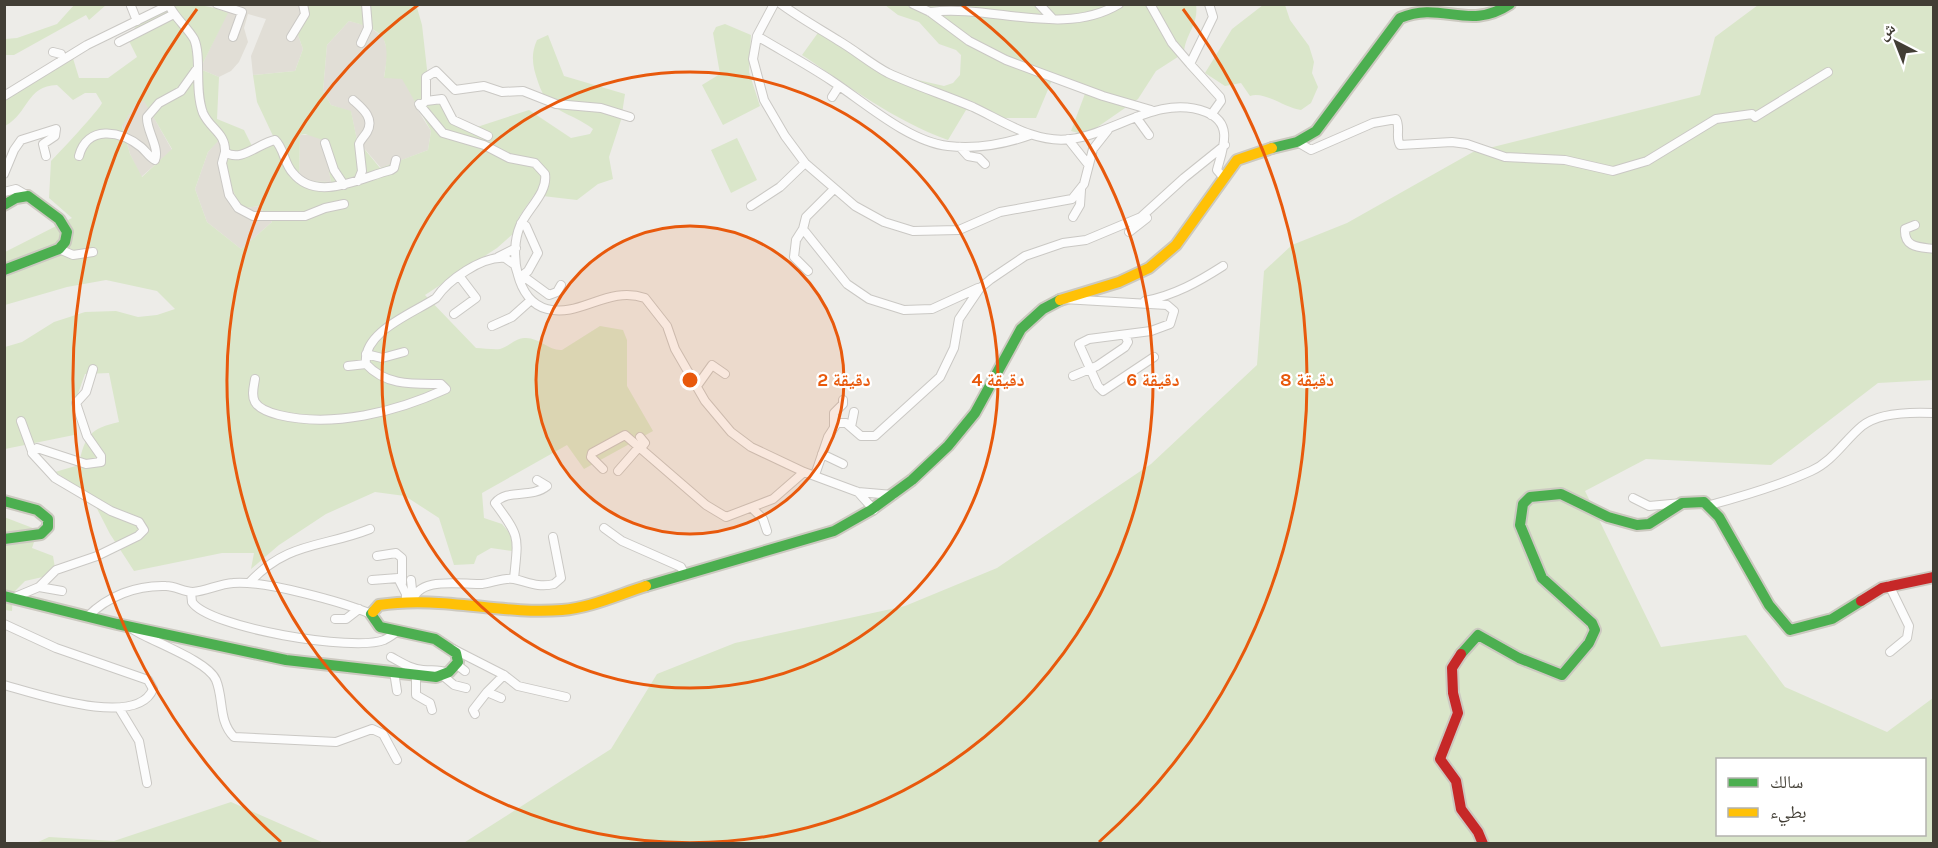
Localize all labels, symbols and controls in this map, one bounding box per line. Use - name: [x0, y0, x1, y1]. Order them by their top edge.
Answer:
- north arrow: [1866, 12, 1926, 72]
- text: ش: [1874, 18, 1899, 44]
- text: 2 دقيقة: [817, 369, 871, 391]
- text: 4 دقيقة: [971, 369, 1025, 391]
- text: 6 دقيقة: [1126, 369, 1180, 391]
- text: 8 دقيقة: [1280, 369, 1334, 391]
- centre of rings: [680, 370, 700, 390]
- legend: [1716, 758, 1926, 836]
- text: سالك: [1770, 771, 1803, 793]
- text: بطيء: [1770, 801, 1807, 827]

